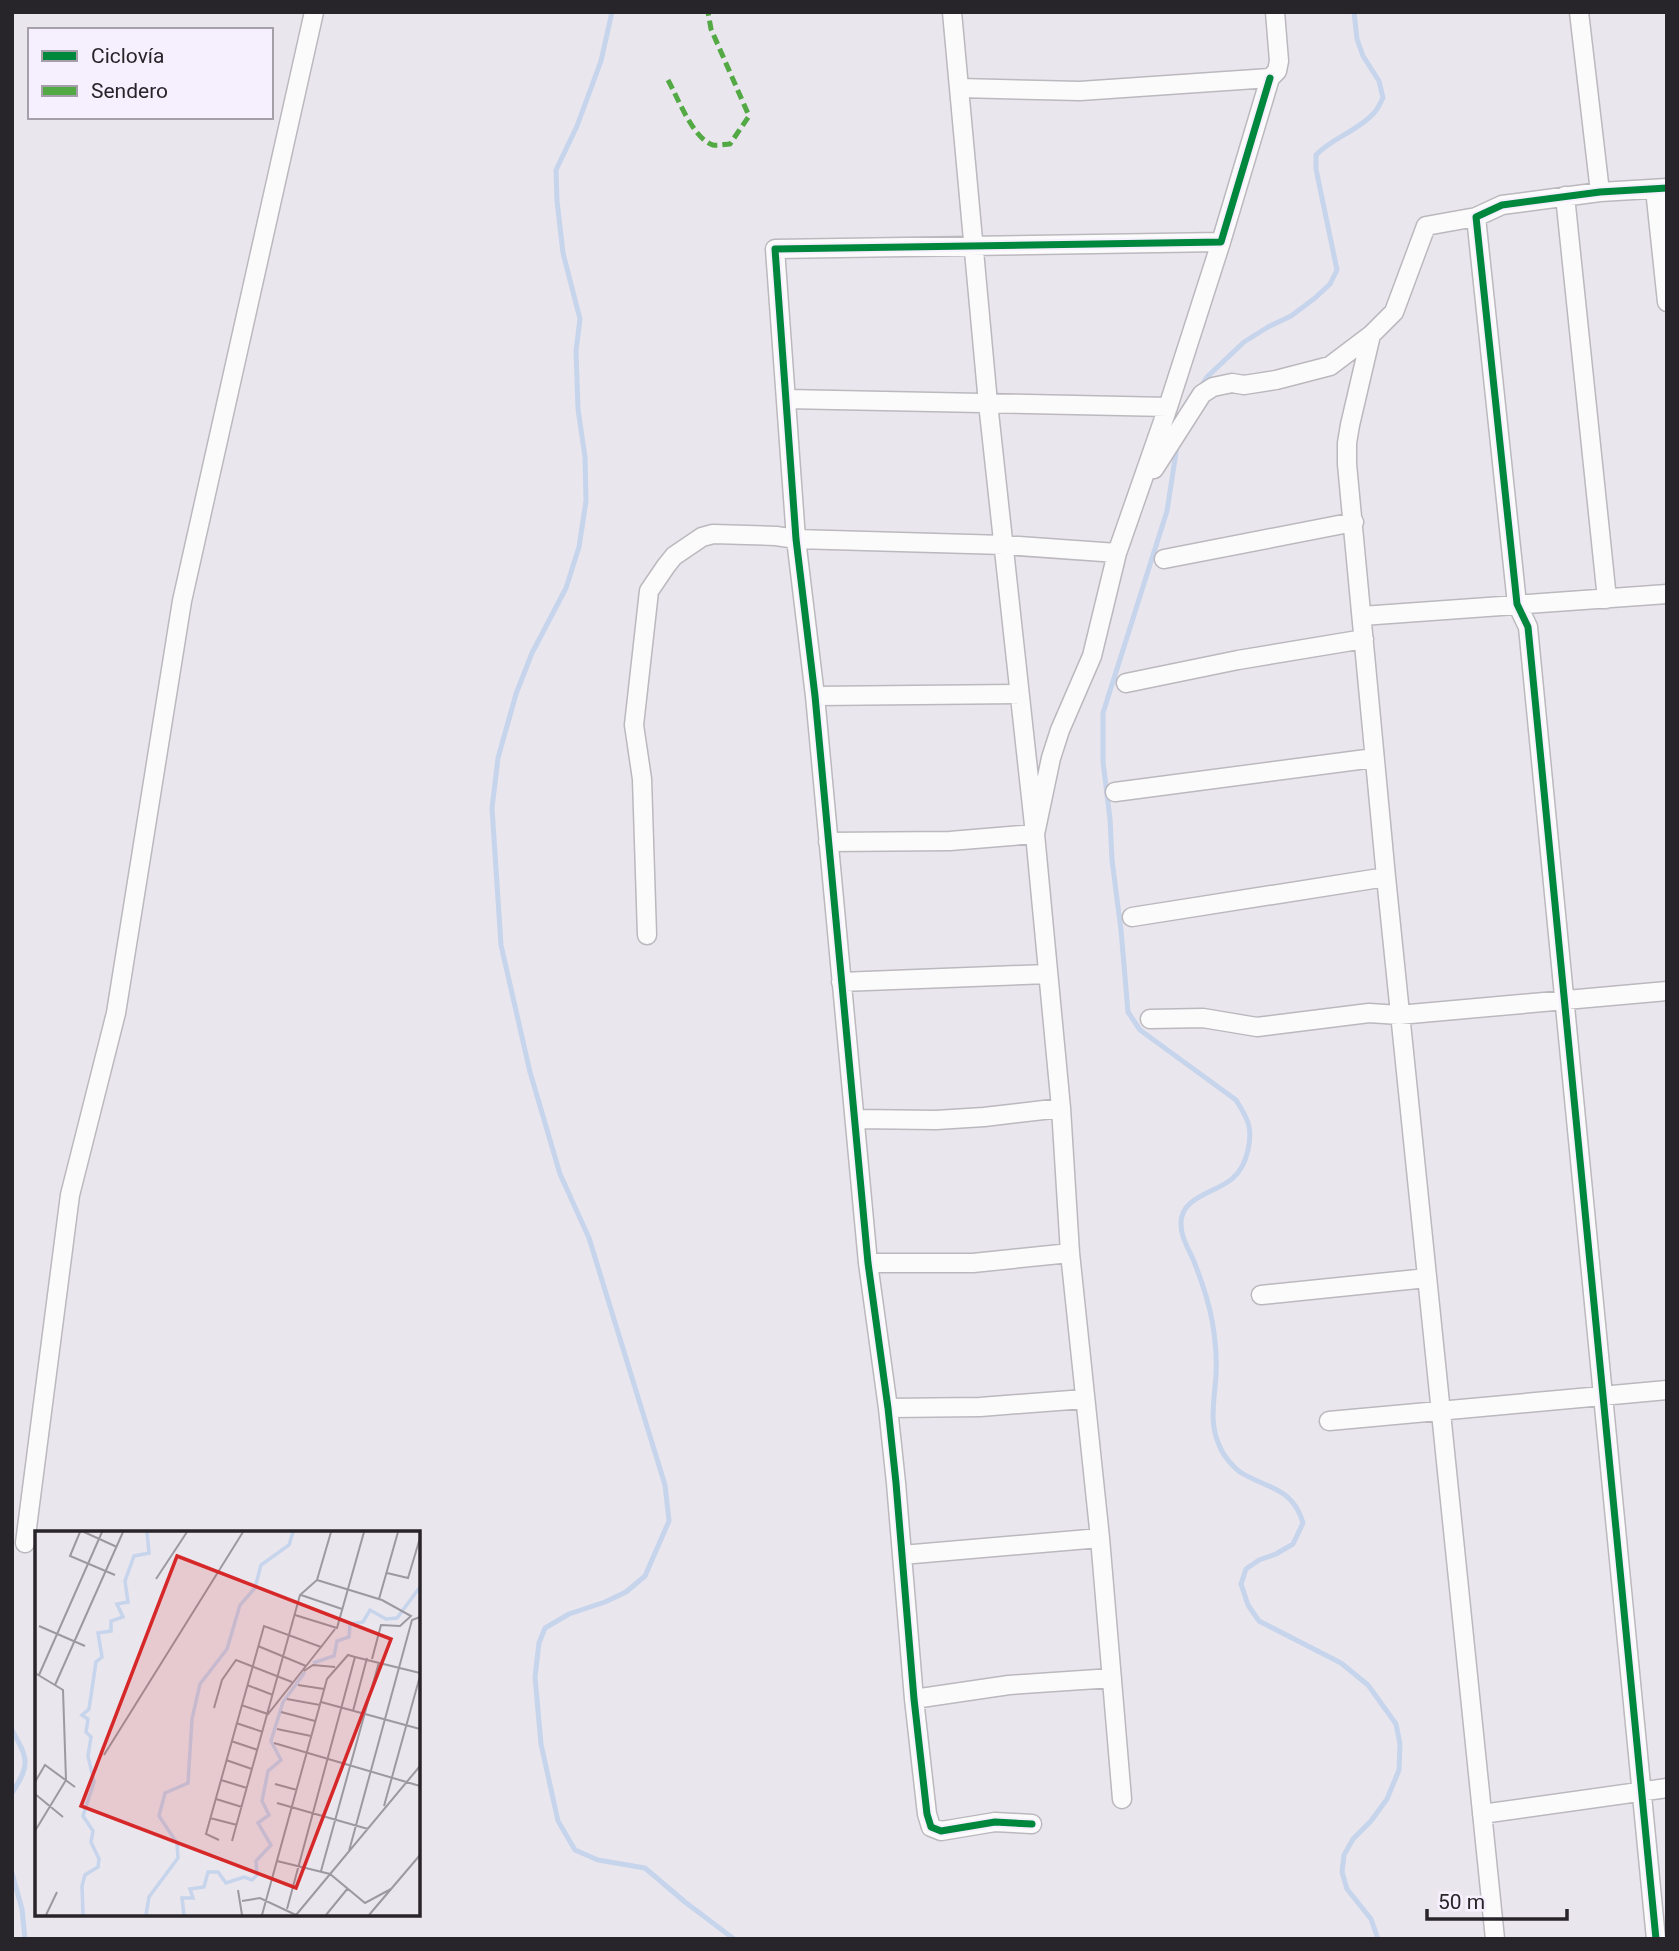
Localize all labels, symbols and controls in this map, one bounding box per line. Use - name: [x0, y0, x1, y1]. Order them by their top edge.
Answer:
- legend: [28, 28, 273, 119]
- text: Ciclovía: [91, 44, 165, 68]
- text: Sendero: [91, 79, 168, 103]
- inset map: [35, 1531, 420, 1916]
- scale bar: [1427, 1878, 1567, 1922]
- text: 50 m: [1438, 1890, 1485, 1914]

